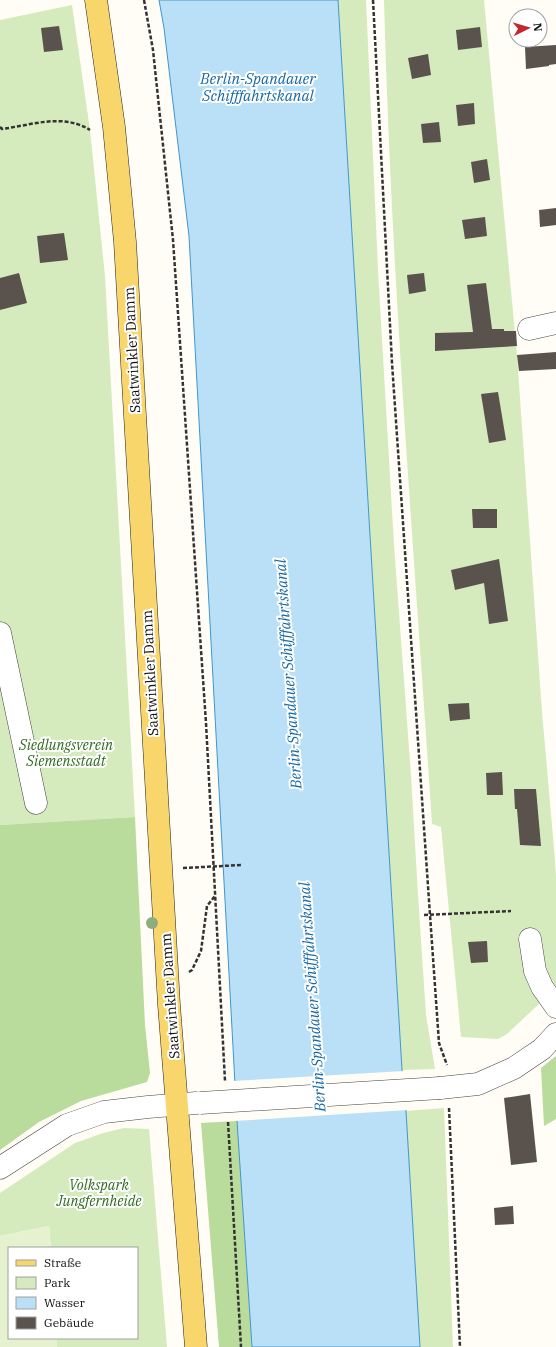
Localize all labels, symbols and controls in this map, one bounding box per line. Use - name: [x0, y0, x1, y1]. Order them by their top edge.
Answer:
- north arrow: [508, 8, 548, 48]
- text: N: [531, 22, 545, 32]
- water label: Berlin-Spandauer Schifffahrtskanal: [199, 69, 316, 105]
- street label: Saatwinkler Damm: [120, 287, 144, 413]
- water label: Berlin-Spandauer Schifffahrtskanal: [270, 558, 306, 790]
- street label: Saatwinkler Damm: [138, 610, 162, 736]
- park label: Siedlungsverein Siemensstadt: [18, 736, 113, 770]
- water label: Berlin-Spandauer Schifffahrtskanal: [294, 881, 330, 1113]
- street label: Saatwinkler Damm: [157, 932, 183, 1060]
- park label: Volkspark Jungfernheide: [55, 1176, 142, 1210]
- legend: [8, 1247, 138, 1339]
- text: Straße: [44, 1255, 81, 1270]
- text: Park: [44, 1275, 70, 1290]
- text: Wasser: [44, 1295, 86, 1310]
- text: Gebäude: [44, 1315, 94, 1330]

